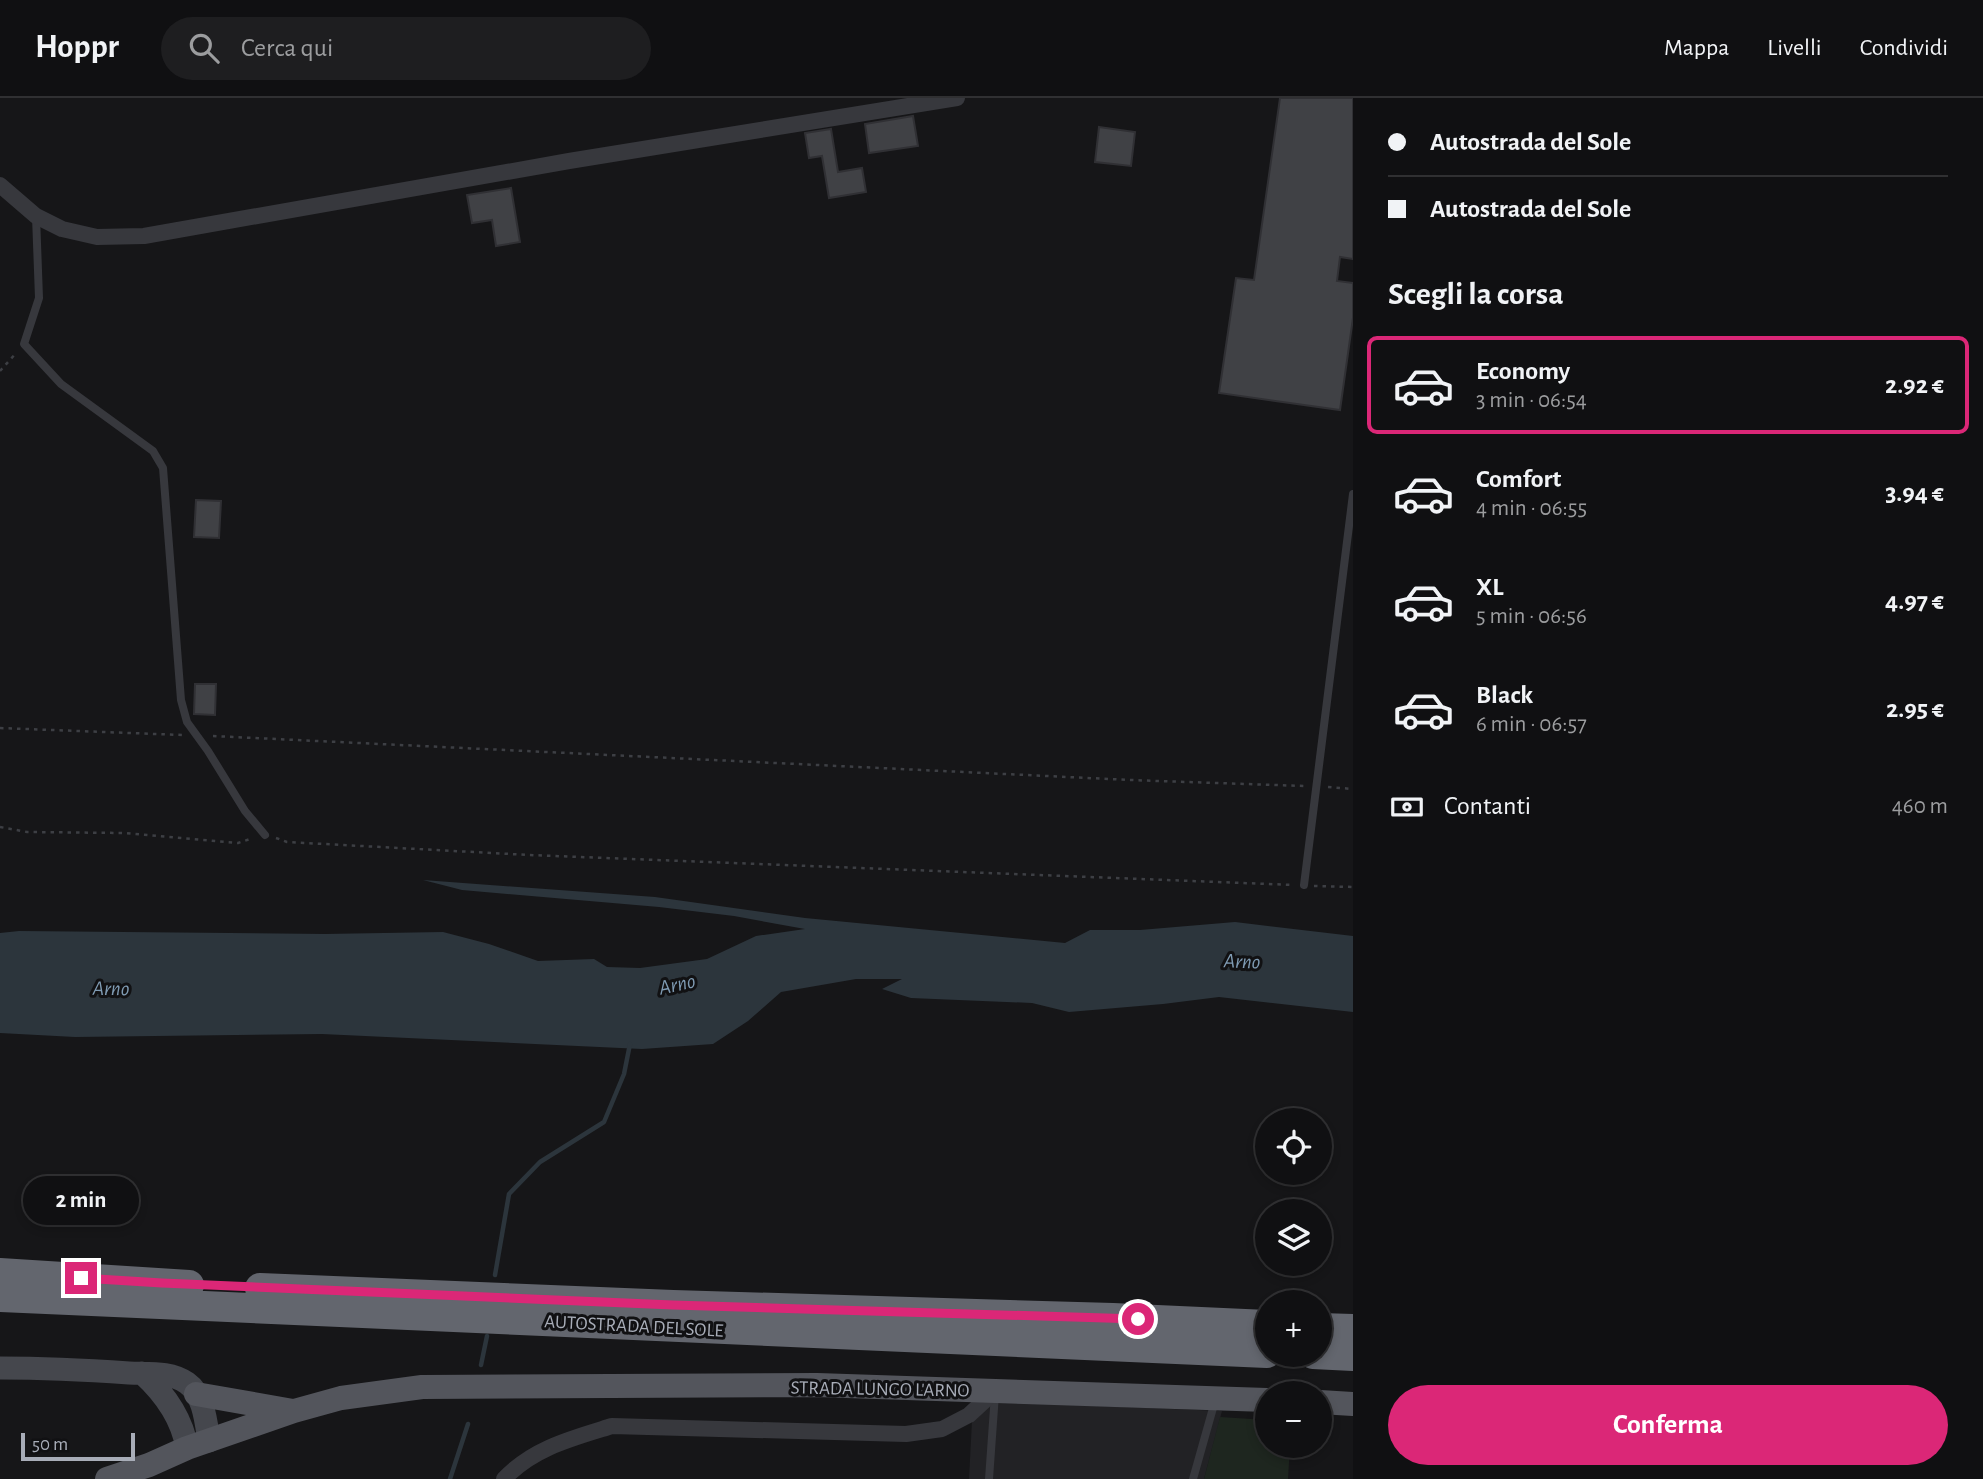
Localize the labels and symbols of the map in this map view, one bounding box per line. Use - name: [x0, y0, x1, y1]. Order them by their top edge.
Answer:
- water label: Arno: [1222, 950, 1261, 973]
- water label: Arno: [656, 970, 697, 999]
- water label: Arno: [91, 978, 130, 999]
- callout: 2 min: [23, 1176, 139, 1226]
- route end: [65, 1262, 97, 1294]
- route start: [1122, 1303, 1154, 1335]
- street label: AUTOSTRADA DEL SOLE: [544, 1312, 724, 1341]
- street label: STRADA LUNGO L'ARNO: [790, 1378, 970, 1401]
- scale bar: [21, 1430, 135, 1462]

